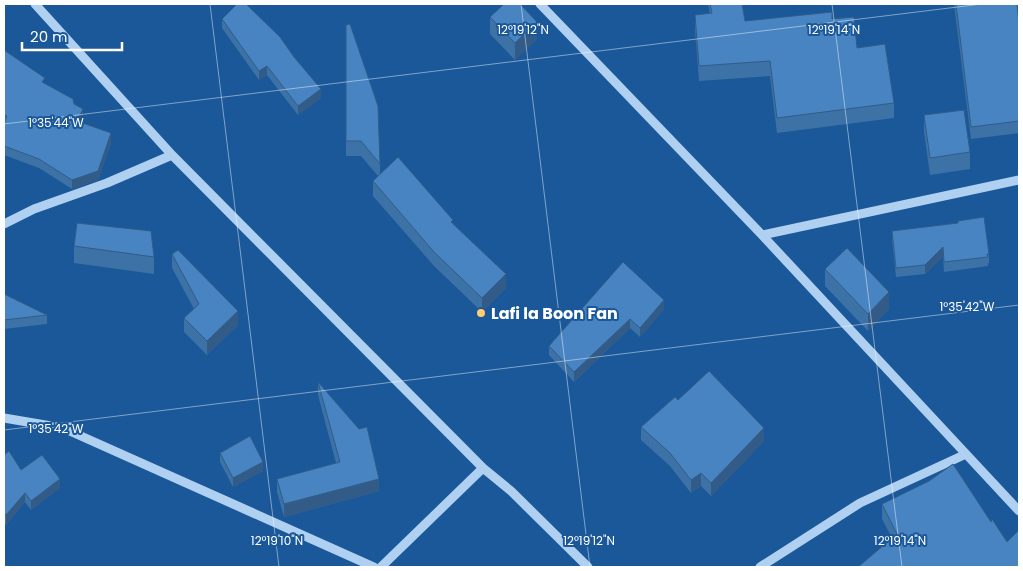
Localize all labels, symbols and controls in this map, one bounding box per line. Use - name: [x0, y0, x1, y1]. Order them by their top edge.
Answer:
- scale bar: [22, 20, 122, 52]
- text: 12°19'12"N: [497, 21, 549, 38]
- text: 12°19'14"N: [808, 21, 860, 38]
- text: 20 m: [30, 26, 68, 47]
- text: 1°35'44"W: [28, 114, 84, 131]
- text: 1°35'42"W: [940, 298, 995, 315]
- place label: Lafi la Boon Fan: [491, 302, 618, 325]
- marker: Lafi la Boon Fan: [475, 307, 487, 319]
- text: 1°35'42"W: [29, 420, 84, 437]
- text: 12°19'10"N: [251, 532, 303, 549]
- text: 12°19'12"N: [563, 532, 615, 549]
- text: 12°19'14"N: [874, 532, 926, 549]

